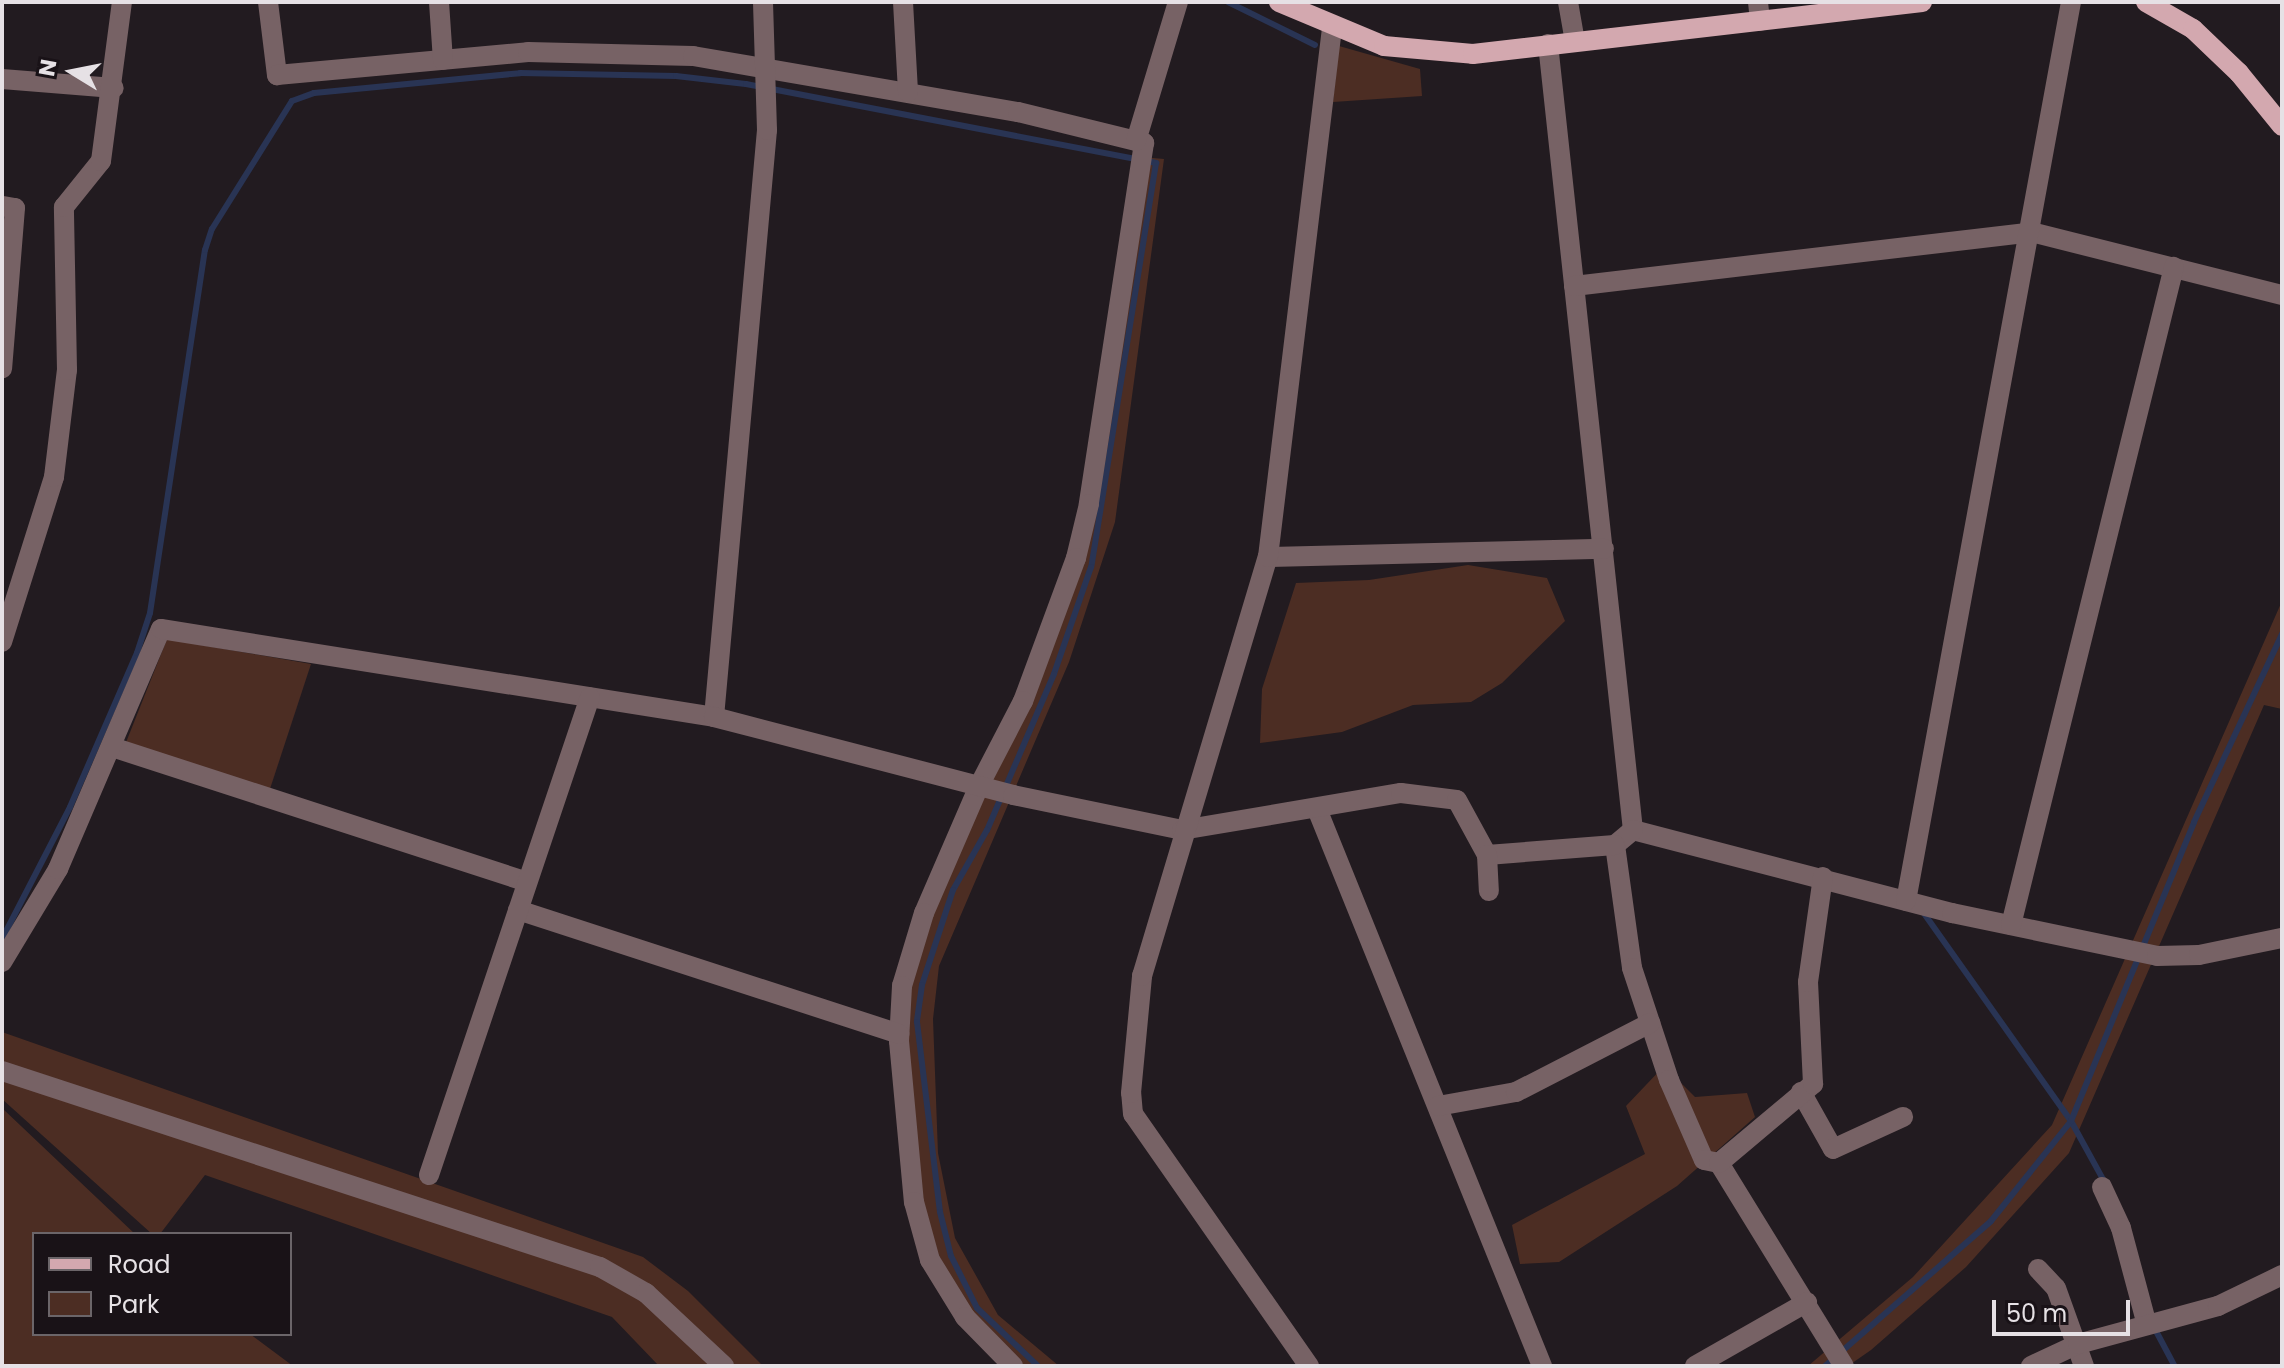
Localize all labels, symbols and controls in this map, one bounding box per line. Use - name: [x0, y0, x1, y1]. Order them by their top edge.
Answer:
- north arrow: [32, 32, 112, 112]
- text: N: [31, 57, 65, 79]
- legend: [32, 1232, 292, 1336]
- text: Road: [108, 1248, 170, 1281]
- scale bar: [1996, 1284, 2134, 1334]
- text: Park: [108, 1288, 159, 1321]
- text: 50 m: [2006, 1297, 2067, 1330]

